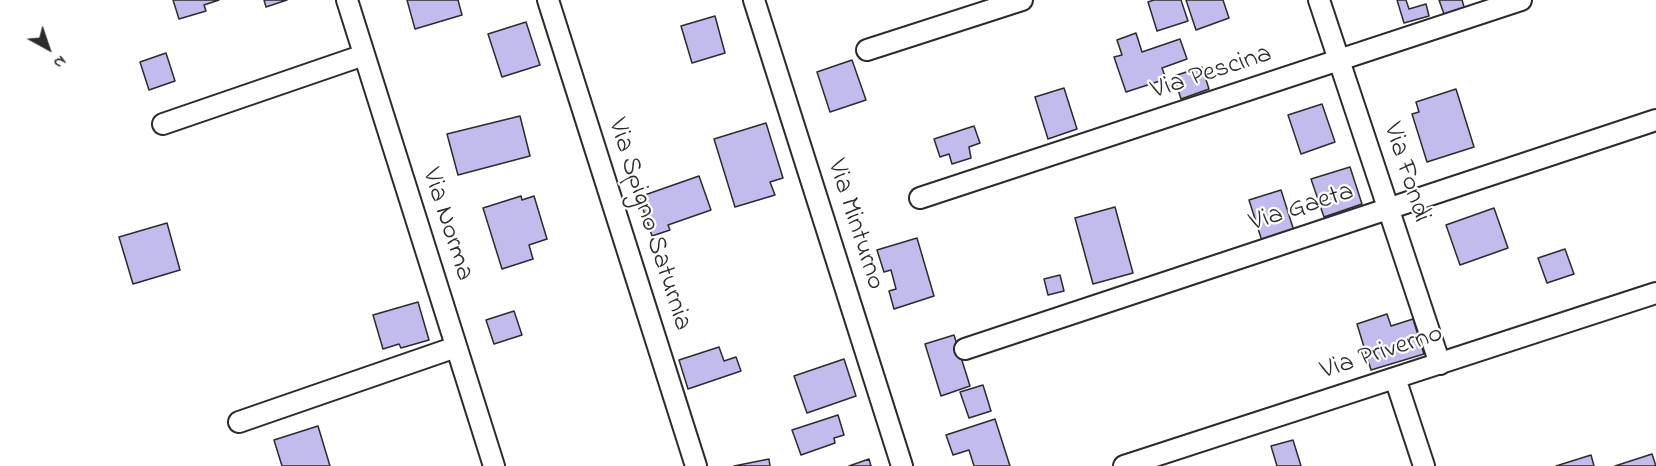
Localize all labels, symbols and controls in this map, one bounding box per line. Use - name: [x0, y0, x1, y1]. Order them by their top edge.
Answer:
- north arrow: [18, 18, 78, 78]
- street label: Via Pescina: [1148, 39, 1276, 109]
- text: N: [48, 49, 71, 74]
- street label: Via Spigno Saturnia: [598, 115, 698, 335]
- street label: Via Fondi: [1374, 119, 1436, 227]
- street label: Via Minturno: [818, 156, 890, 294]
- street label: Via Norma: [413, 165, 479, 285]
- street label: Via Gaeta: [1246, 177, 1358, 241]
- street label: Via Priverno: [1317, 319, 1447, 389]

